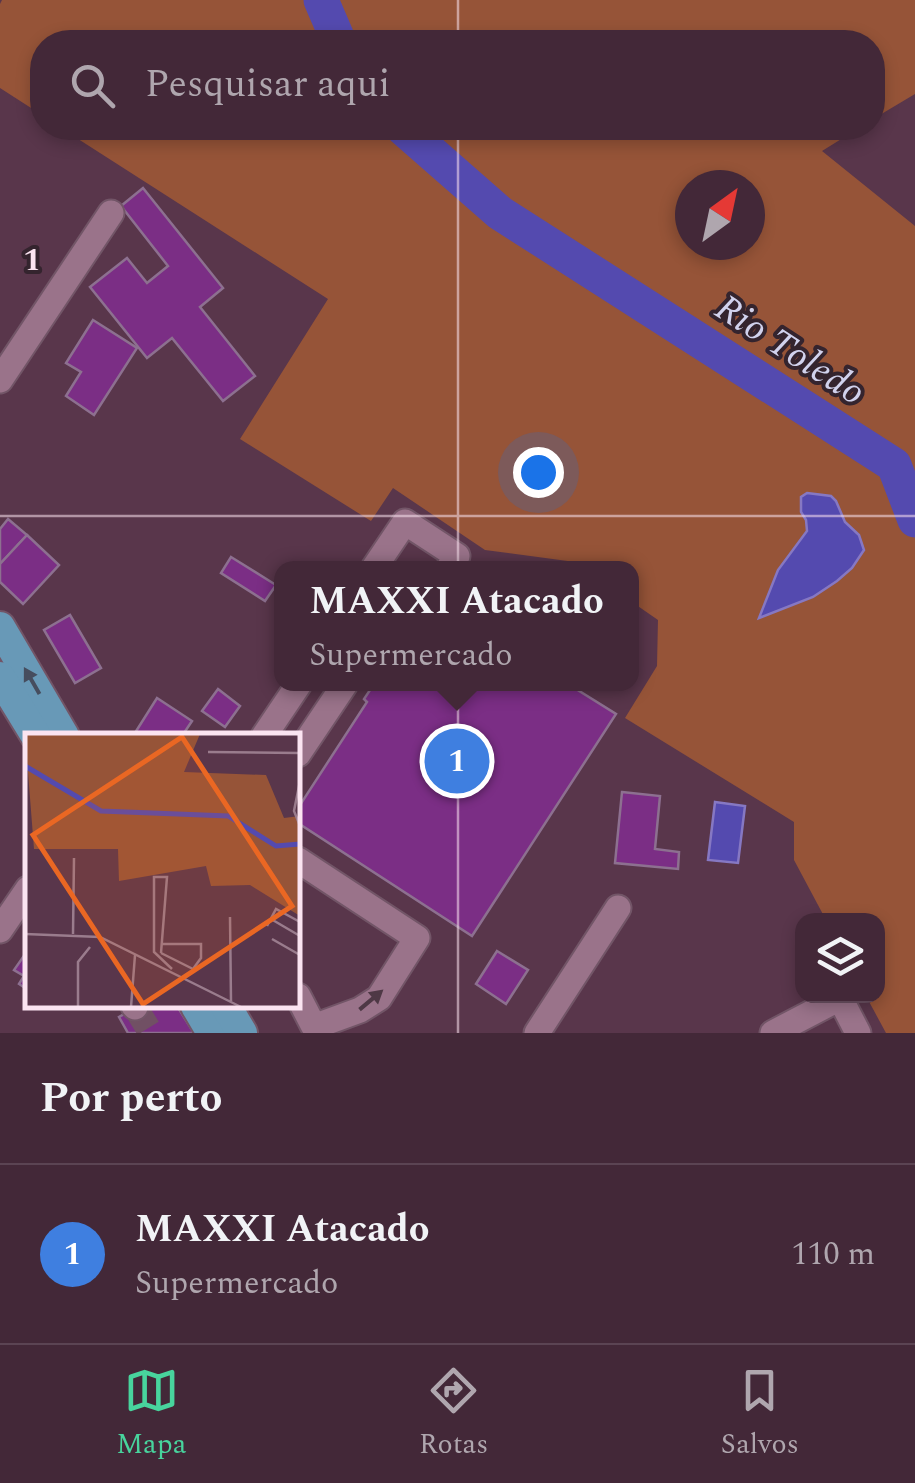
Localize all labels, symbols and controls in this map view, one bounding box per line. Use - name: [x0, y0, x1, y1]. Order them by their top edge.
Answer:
- search box: [30, 30, 885, 140]
- text: Pesquisar aqui: [145, 56, 390, 114]
- icon: search: [65, 58, 120, 113]
- north arrow: [675, 170, 765, 260]
- text: 1: [23, 236, 41, 285]
- water label: Rio Toledo: [703, 280, 877, 421]
- your location: [513, 447, 564, 498]
- popup: [274, 561, 639, 691]
- text: MAXXI Atacado: [309, 573, 604, 631]
- text: Supermercado: [309, 631, 512, 680]
- one-way arrow: [24, 667, 42, 695]
- pin: 1: [424, 724, 490, 798]
- inset map: [25, 733, 300, 1008]
- map controls: [795, 913, 885, 1003]
- button: layers: [795, 913, 885, 1003]
- one-way arrow: [358, 989, 383, 1011]
- text: Por perto: [40, 1067, 222, 1130]
- text: MAXXI Atacado: [135, 1201, 430, 1259]
- text: 1: [64, 1230, 81, 1279]
- text: 110 m: [791, 1230, 875, 1279]
- text: Supermercado: [135, 1259, 338, 1308]
- tab: Mapa: [116, 1363, 187, 1466]
- tab: Rotas: [419, 1363, 488, 1466]
- tab: Salvos: [721, 1363, 799, 1466]

